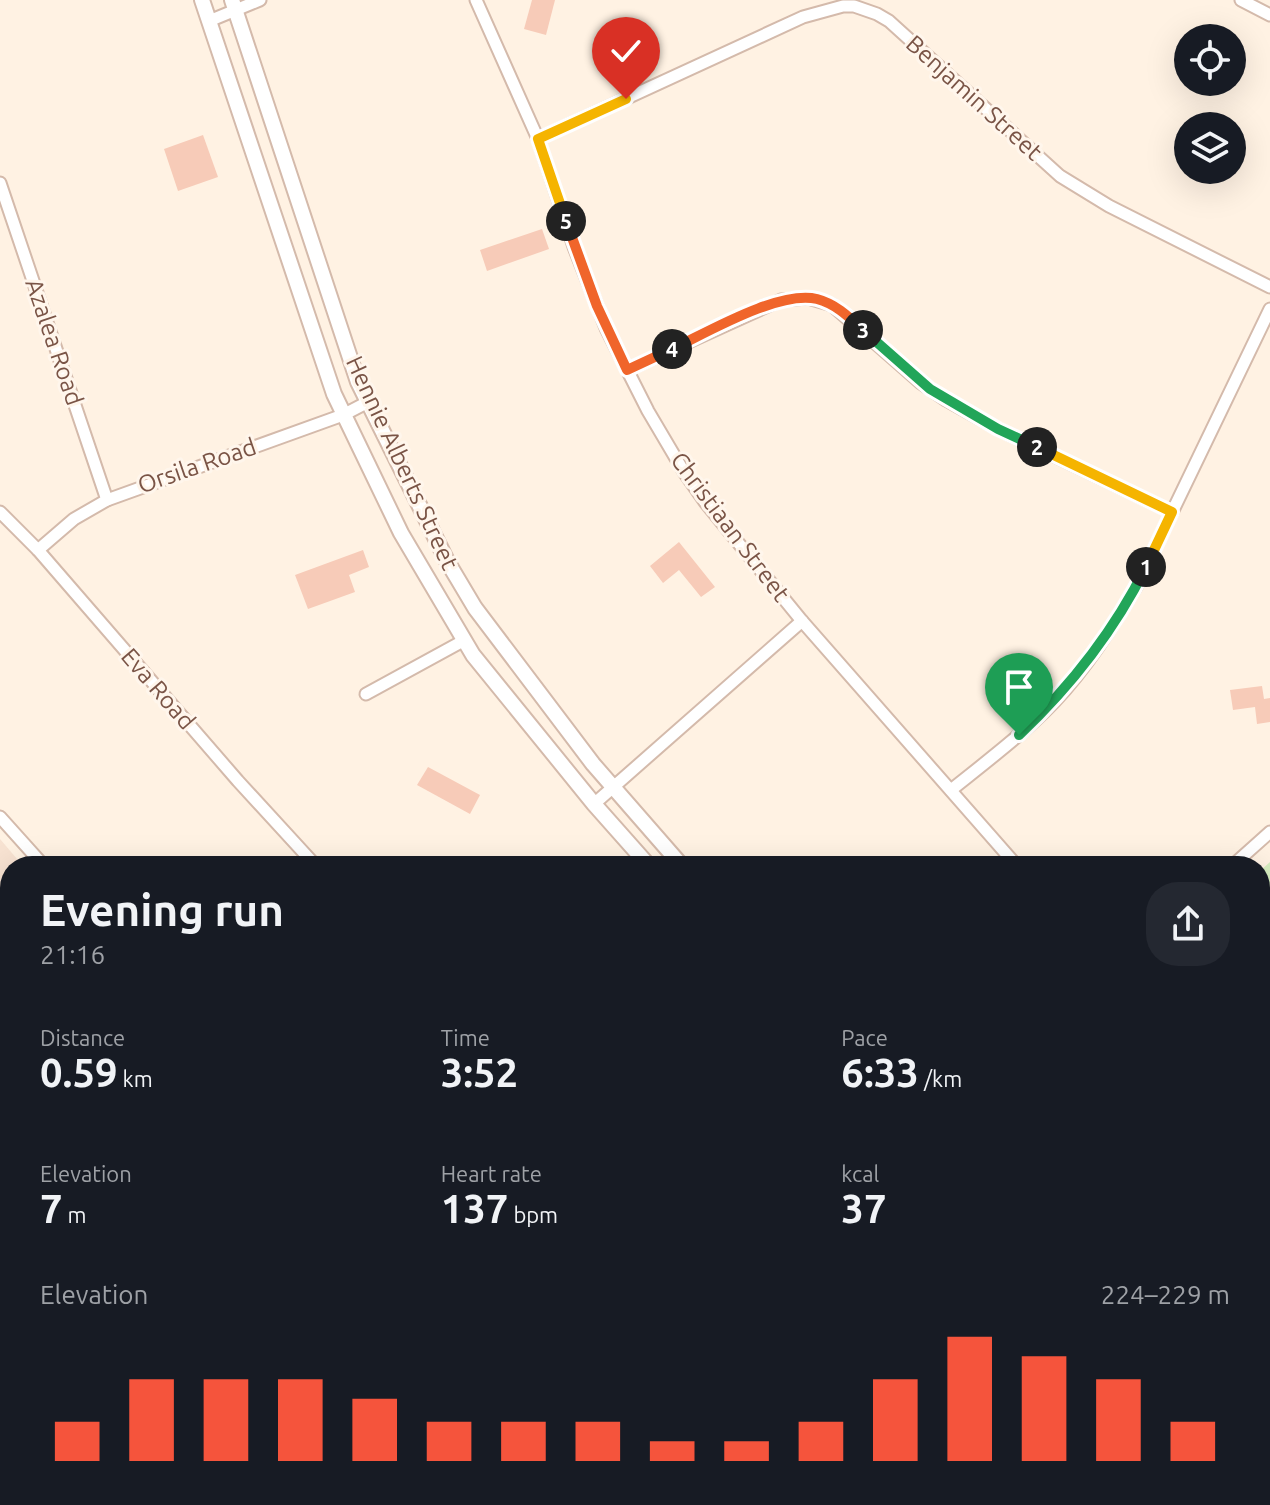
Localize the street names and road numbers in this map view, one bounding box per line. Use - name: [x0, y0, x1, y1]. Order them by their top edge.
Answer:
- street label: Benjamin Street: [901, 30, 1048, 166]
- street label: Azalea Road: [20, 275, 89, 409]
- street label: Hennie Alberts Street: [341, 352, 464, 574]
- street label: Orsila Road: [134, 433, 260, 498]
- street label: Christiaan Street: [665, 447, 796, 607]
- street label: Eva Road: [116, 643, 201, 735]

